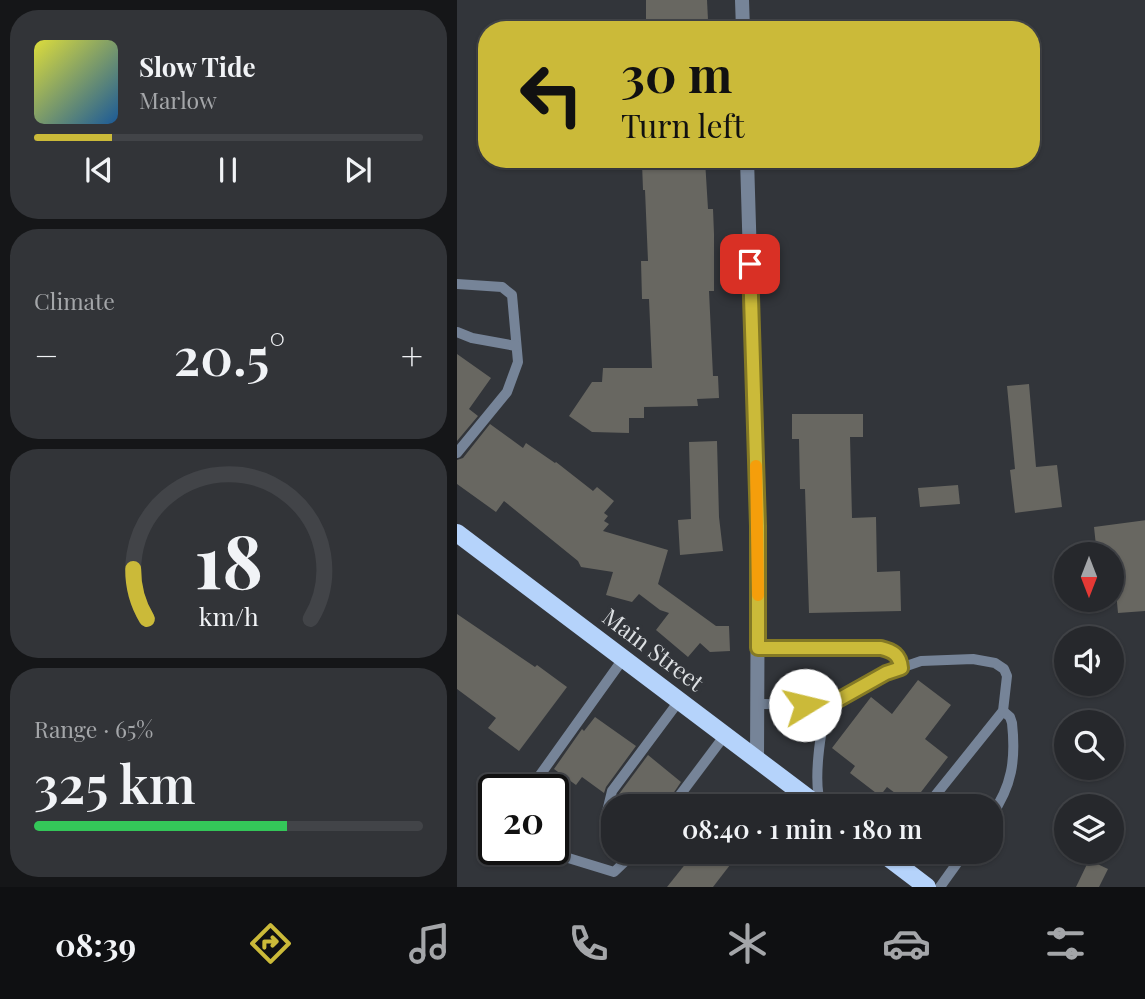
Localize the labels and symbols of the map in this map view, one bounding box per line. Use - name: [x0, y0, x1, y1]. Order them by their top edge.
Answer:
- pin: [720, 234, 780, 294]
- north arrow: [1054, 542, 1124, 612]
- street label: Main Street: [597, 601, 712, 698]
- position arrow: [768, 668, 842, 742]
- speed limit sign: 20: [478, 774, 569, 865]

